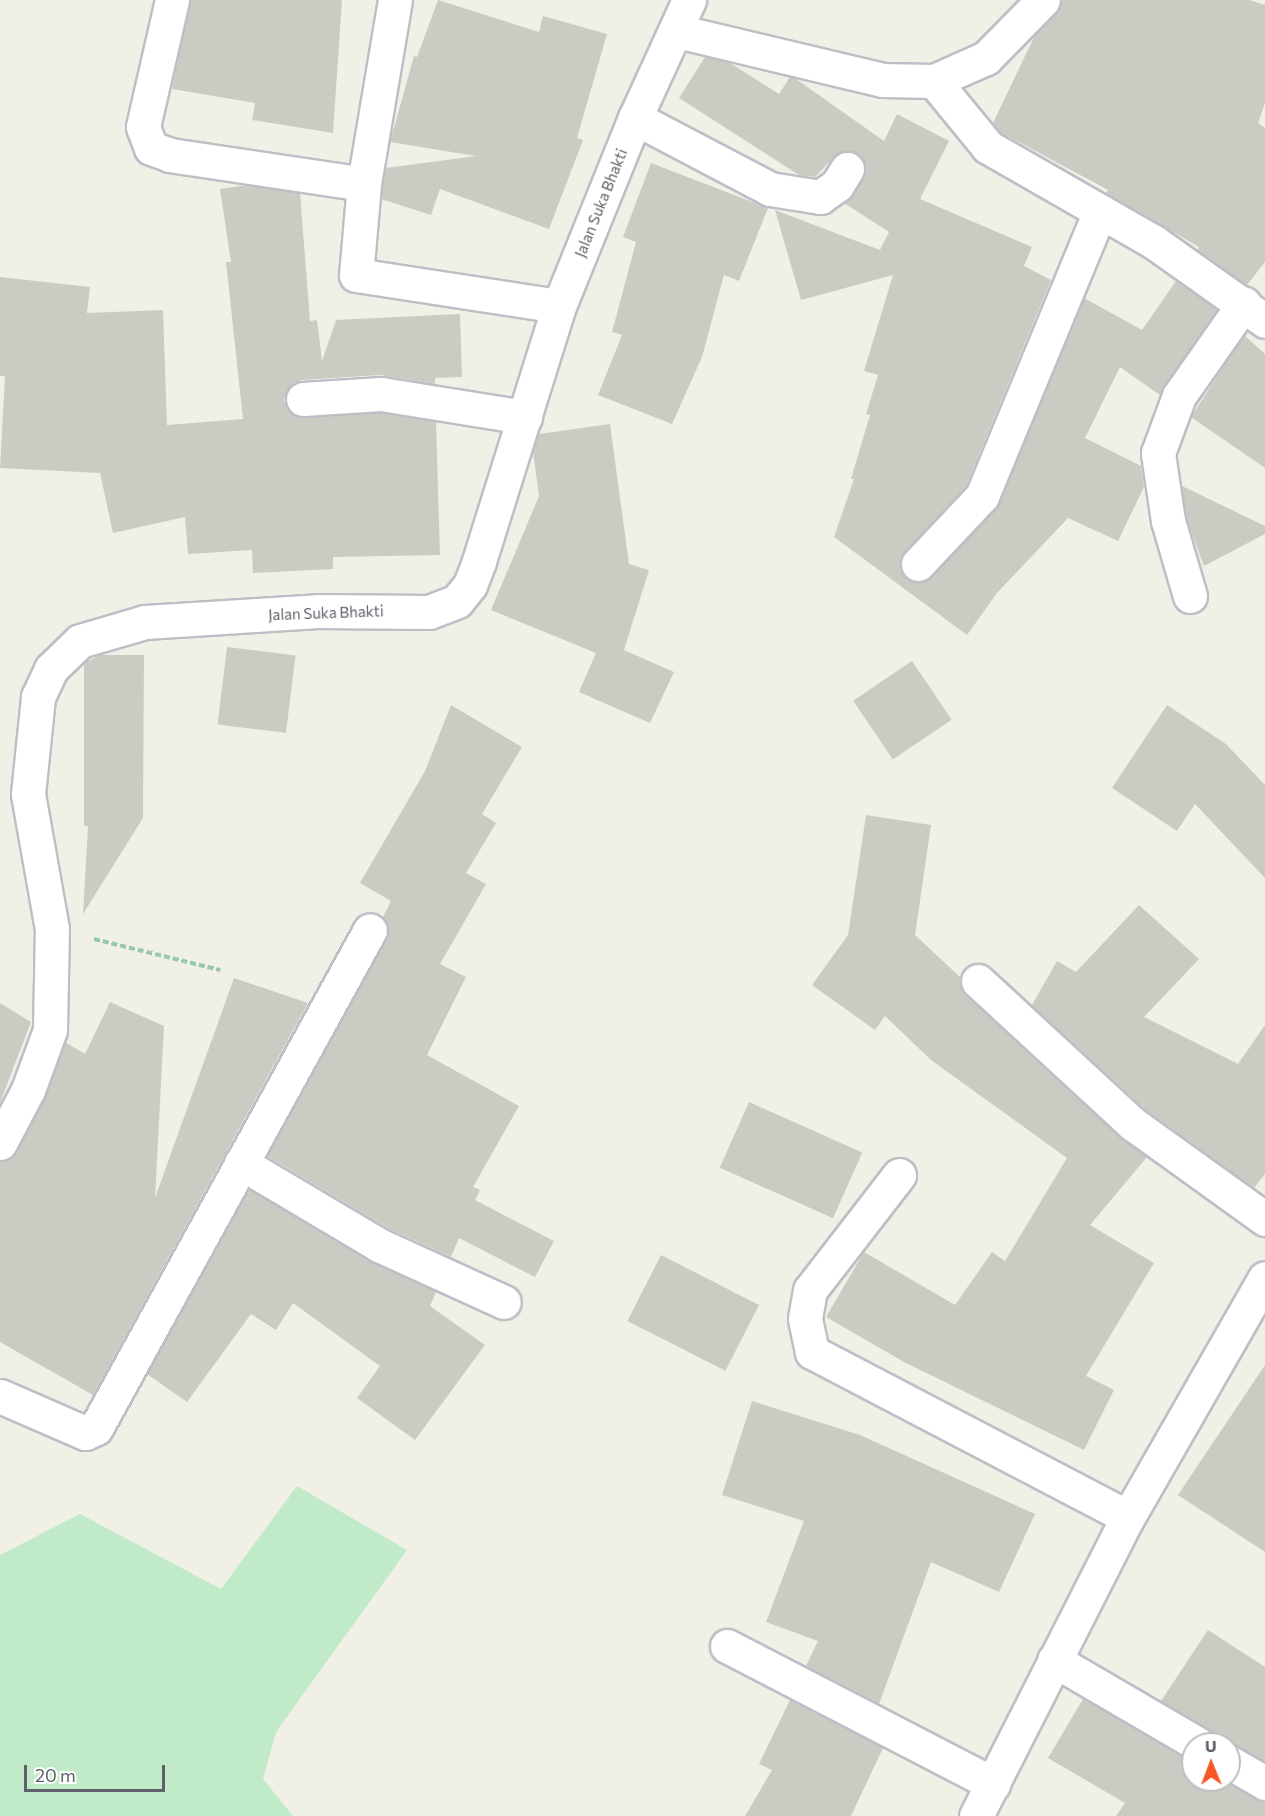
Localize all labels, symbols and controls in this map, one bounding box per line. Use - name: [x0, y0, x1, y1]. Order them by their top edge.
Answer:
- street label: Jalan Suka Bhakti: [571, 146, 631, 260]
- street label: Jalan Suka Bhakti: [268, 602, 384, 624]
- north arrow: [1181, 1732, 1241, 1792]
- text: U: [1205, 1736, 1217, 1755]
- scale bar: [27, 1753, 168, 1791]
- text: 20 m: [35, 1764, 76, 1786]

